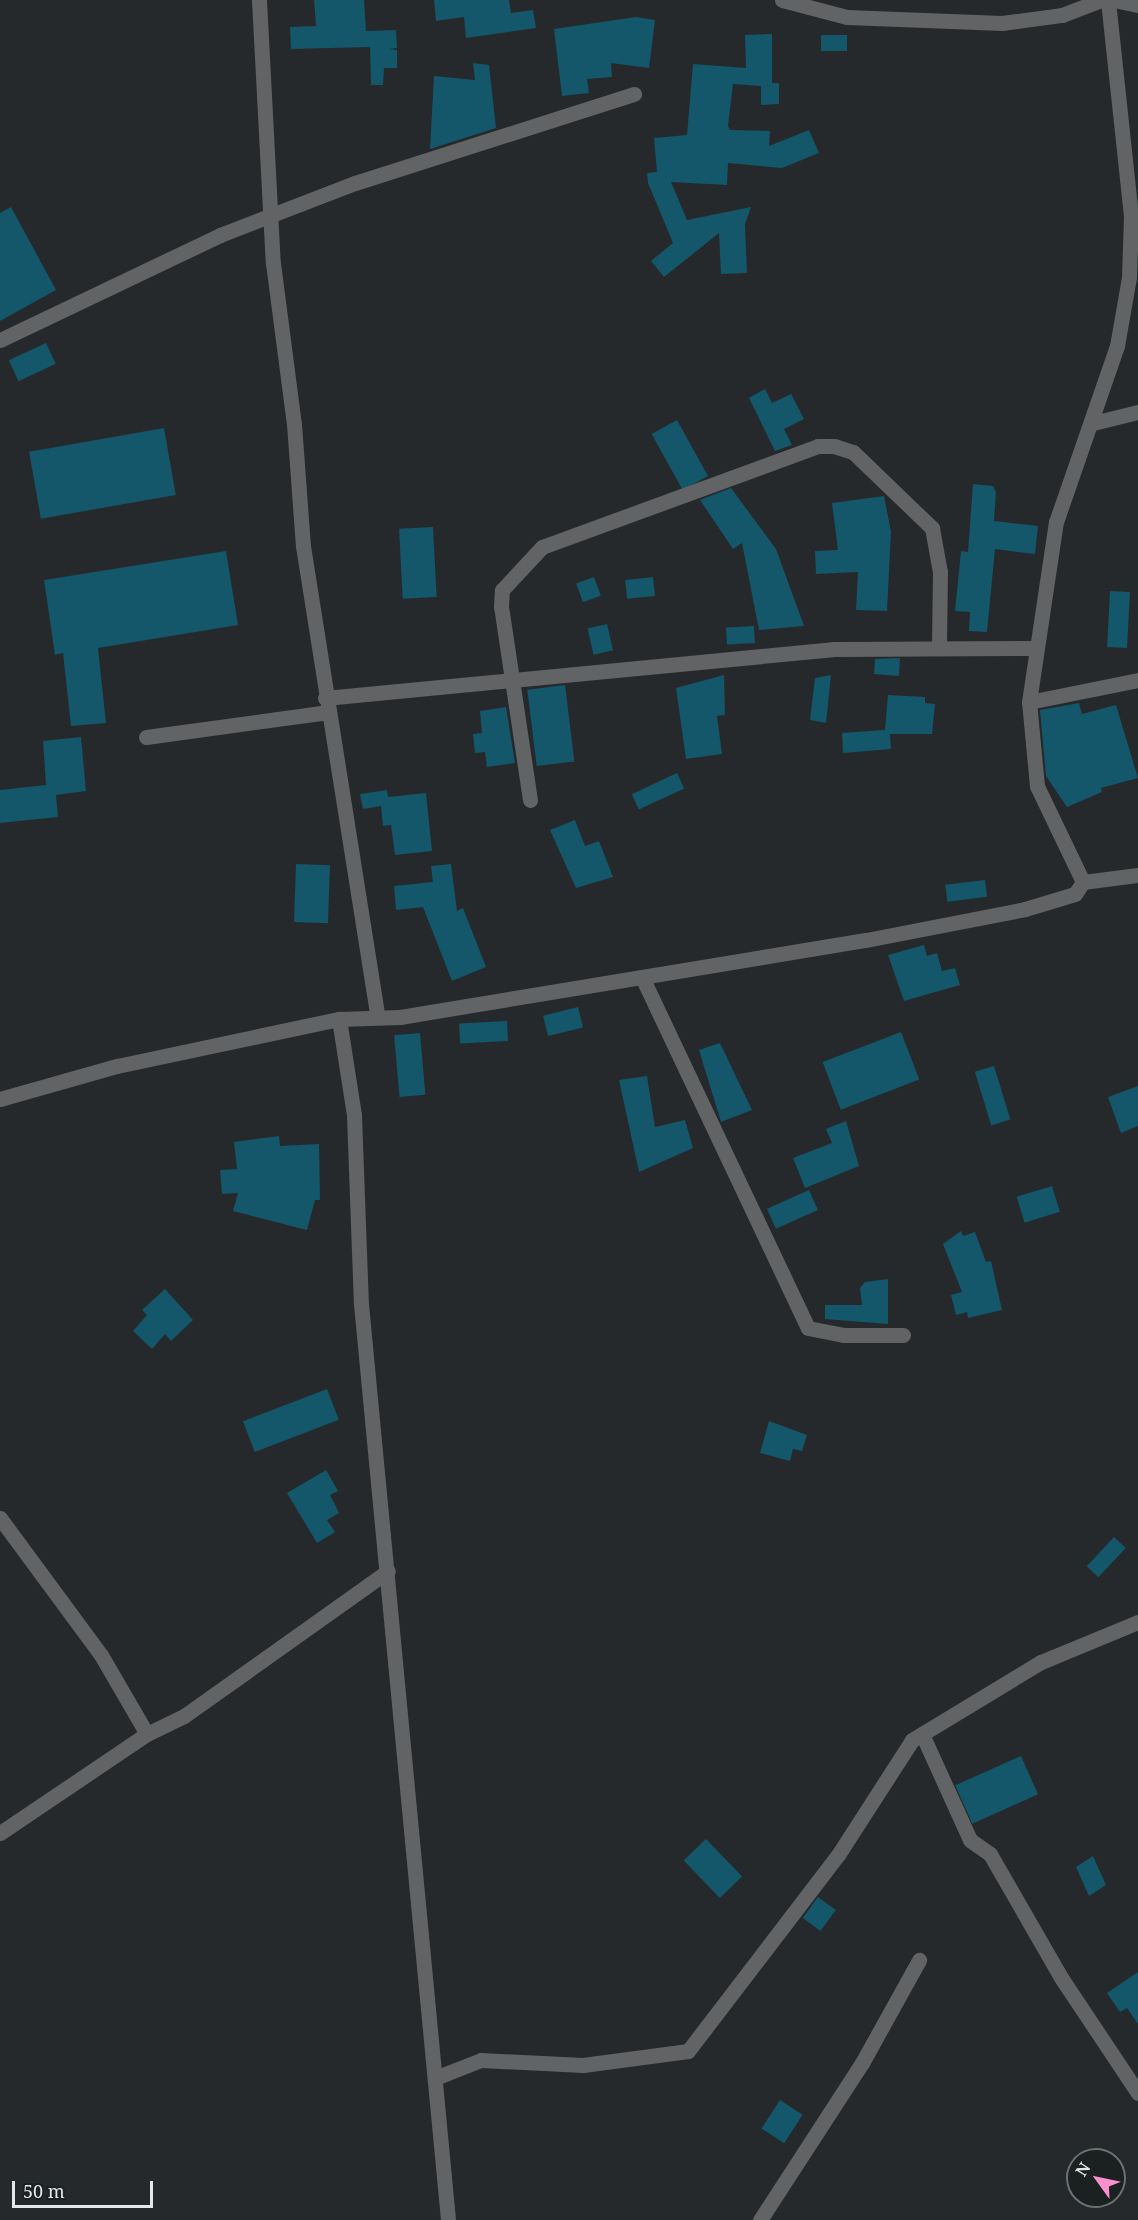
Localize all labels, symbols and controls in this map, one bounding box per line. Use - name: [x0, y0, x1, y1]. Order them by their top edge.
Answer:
- north arrow: [1066, 2148, 1126, 2208]
- text: N: [1070, 2158, 1095, 2181]
- scale bar: [15, 2169, 156, 2207]
- text: 50 m: [23, 2179, 65, 2203]

